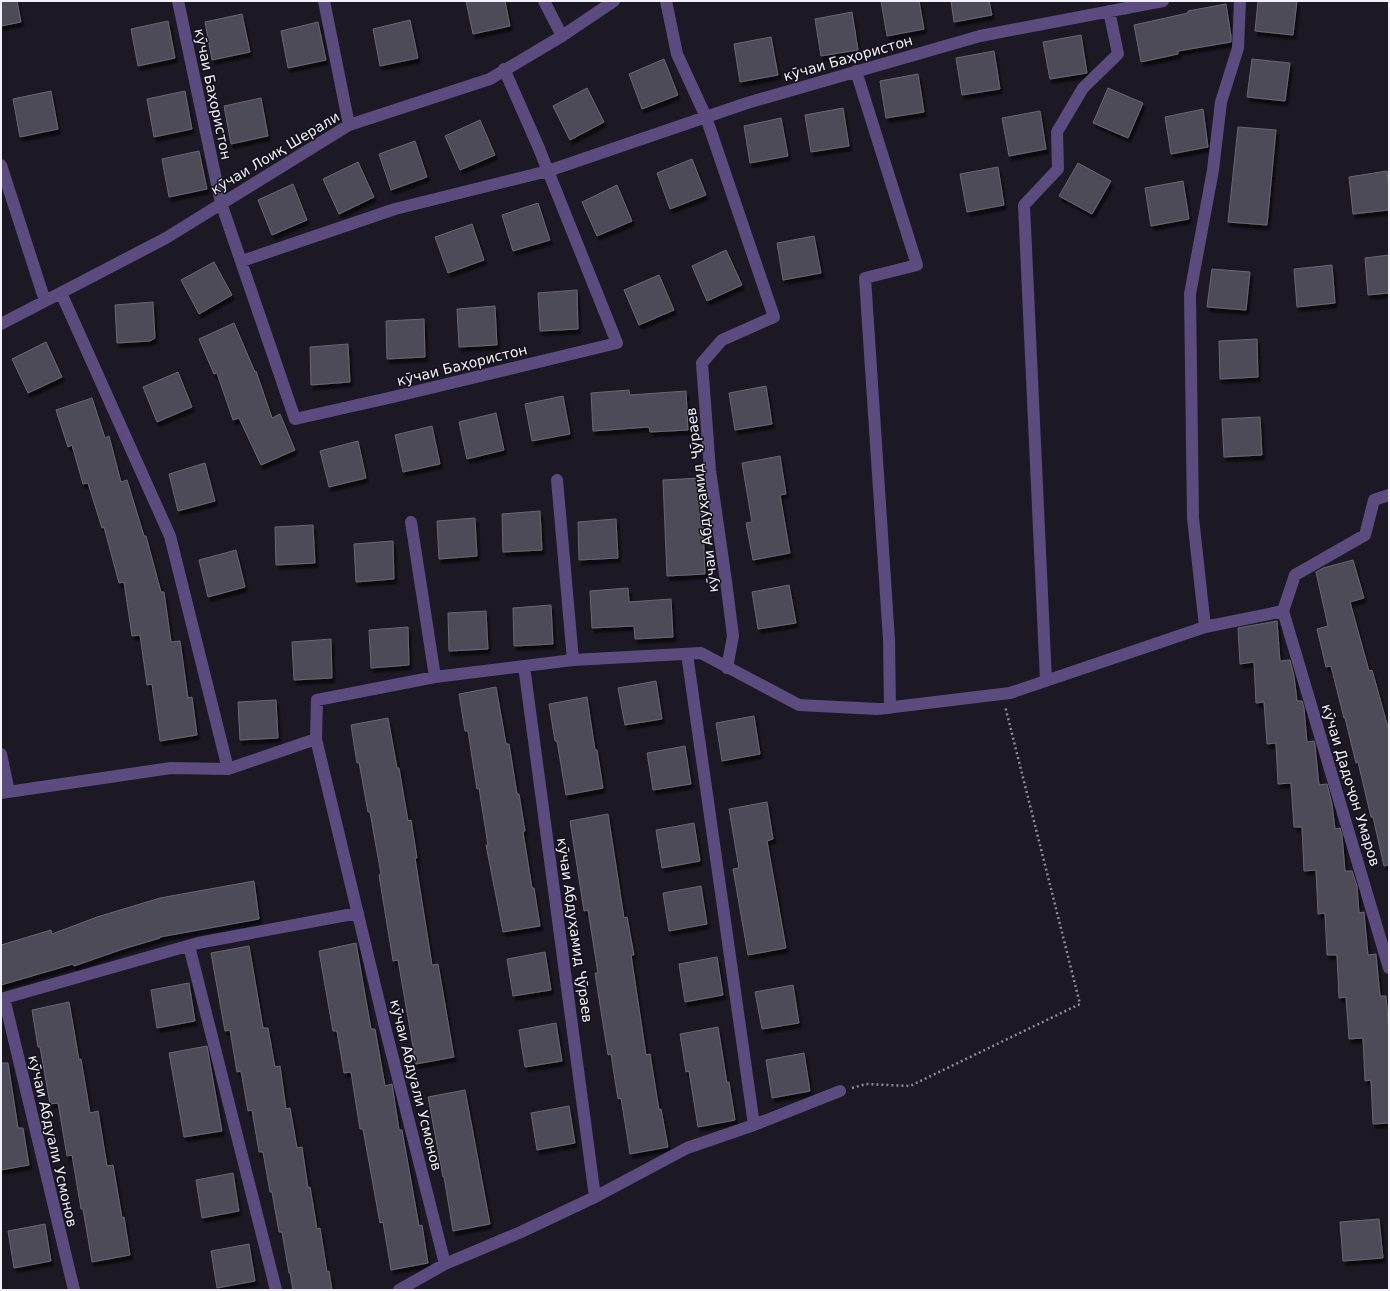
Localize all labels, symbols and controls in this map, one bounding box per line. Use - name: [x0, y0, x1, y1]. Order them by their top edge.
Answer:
- street label: кӯчаи Баҳористон: [191, 27, 235, 161]
- street label: кӯчаи Баҳористон: [782, 32, 914, 84]
- street label: кӯчаи Лоиқ Шерали: [208, 108, 342, 198]
- street label: кӯчаи Баҳористон: [395, 341, 529, 389]
- street label: кӯчаи Абдуҳамид Ҷӯраев: [683, 407, 721, 593]
- street label: кӯчаи Дадоҷон Умаров: [1319, 702, 1383, 868]
- street label: кӯчаи Абдуҳамид Ҷӯраев: [554, 837, 596, 1023]
- street label: кӯчаи Абдуали Усмонов: [387, 998, 445, 1172]
- street label: кӯчаи Абдуали Усмонов: [25, 1054, 81, 1228]

